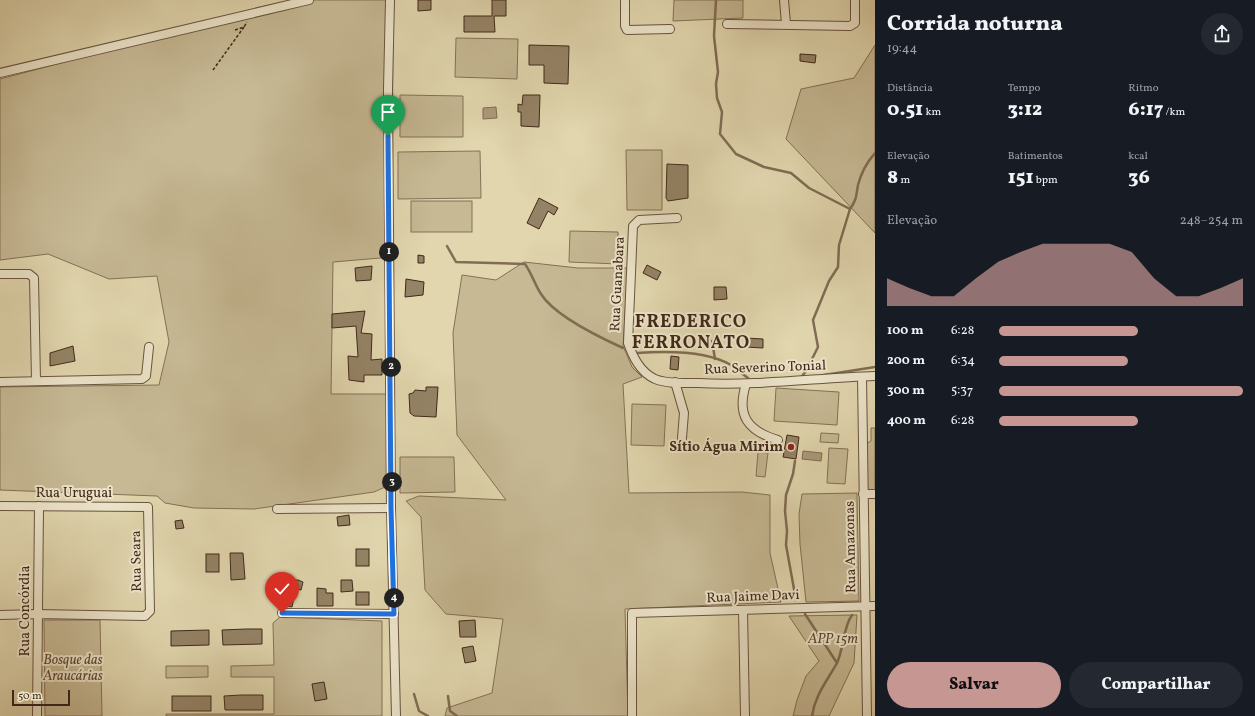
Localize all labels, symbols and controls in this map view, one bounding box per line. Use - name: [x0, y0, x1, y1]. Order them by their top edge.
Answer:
- text: Corrida noturna: [887, 9, 1063, 40]
- button: share: [1201, 13, 1243, 55]
- text: 19:44: [887, 40, 917, 58]
- text: Distância: [887, 81, 933, 96]
- text: Tempo: [1008, 81, 1040, 96]
- text: Ritmo: [1128, 81, 1159, 96]
- pin: [371, 95, 405, 136]
- text: 0.51: [887, 96, 923, 124]
- text: 3:12: [1008, 96, 1042, 124]
- text: 6:17: [1128, 96, 1163, 124]
- icon: arrive: [377, 101, 399, 123]
- text: km: [923, 105, 941, 120]
- text: /km: [1163, 105, 1185, 120]
- text: Elevação: [887, 149, 930, 164]
- text: Batimentos: [1008, 149, 1063, 164]
- text: kcal: [1128, 149, 1148, 164]
- text: 8: [887, 164, 898, 192]
- text: 151: [1008, 164, 1034, 192]
- text: 36: [1128, 164, 1150, 192]
- text: m: [898, 173, 910, 188]
- text: bpm: [1034, 173, 1058, 188]
- text: Elevação: [887, 212, 937, 230]
- text: 248–254 m: [1180, 212, 1243, 230]
- street label: Rua Guanabara: [606, 236, 630, 332]
- pin: 1: [379, 242, 399, 262]
- text: 1: [387, 244, 391, 259]
- district label: FREDERICO FERRONATO: [632, 310, 750, 356]
- text: 100 m: [887, 322, 924, 340]
- text: 6:28: [951, 322, 974, 340]
- text: 200 m: [887, 352, 925, 370]
- text: 6:34: [951, 352, 975, 370]
- street label: Rua Severino Tonial: [704, 356, 826, 380]
- pin: 2: [381, 357, 401, 377]
- text: 2: [388, 359, 394, 374]
- text: 300 m: [887, 382, 925, 400]
- text: 5:37: [951, 382, 973, 400]
- text: 400 m: [887, 412, 926, 430]
- text: 6:28: [951, 412, 974, 430]
- place label: Sítio Água Mirim: [669, 438, 783, 457]
- marker: Sítio Água Mirim: [786, 442, 796, 452]
- pin: 3: [382, 472, 402, 492]
- text: 3: [389, 474, 395, 489]
- street label: Rua Uruguai: [36, 484, 112, 503]
- street label: Rua Amazonas: [841, 501, 861, 593]
- street label: Rua Seara: [127, 530, 147, 592]
- street label: Rua Concórdia: [16, 566, 35, 656]
- pin: [265, 572, 299, 613]
- icon: check: [271, 578, 293, 600]
- street label: Rua Jaime Davi: [706, 586, 800, 608]
- pin: 4: [384, 588, 404, 608]
- text: 4: [391, 590, 397, 605]
- park label: APP 15m: [807, 630, 858, 649]
- park label: Bosque das Araucárias: [42, 651, 103, 686]
- button: Salvar: [887, 662, 1061, 708]
- button: Compartilhar: [1069, 662, 1243, 708]
- scale bar: [12, 688, 70, 707]
- text: 50 m: [18, 689, 42, 704]

